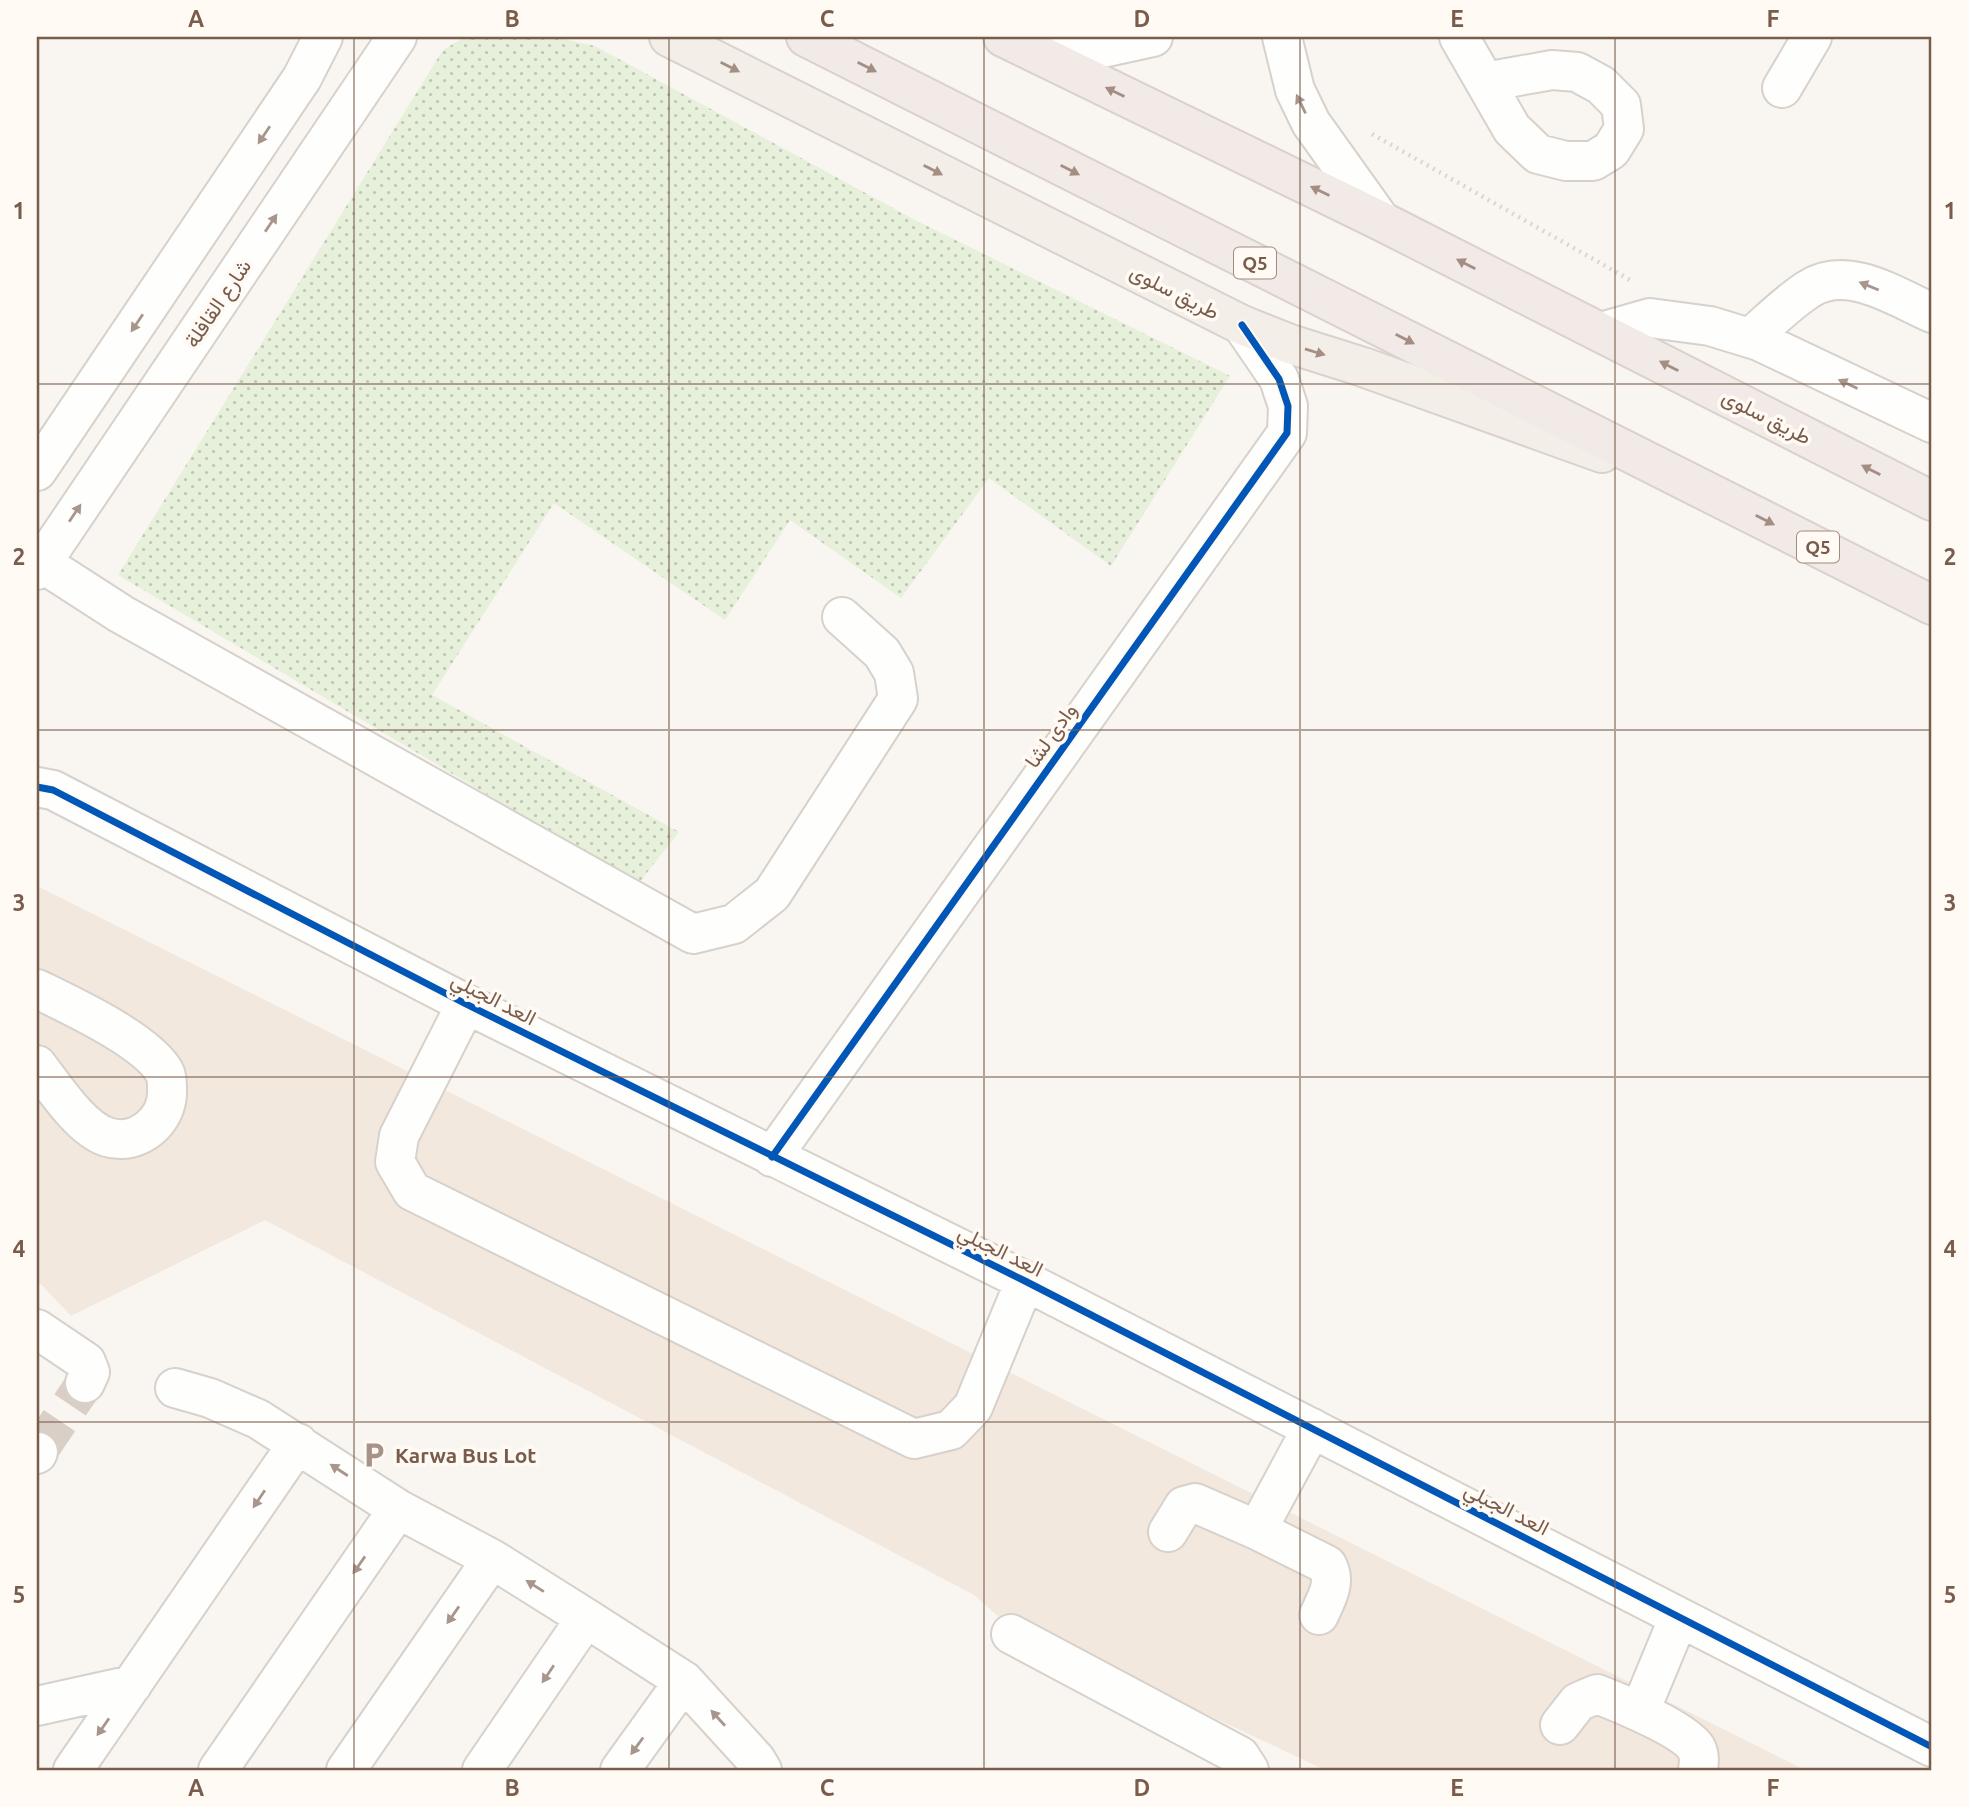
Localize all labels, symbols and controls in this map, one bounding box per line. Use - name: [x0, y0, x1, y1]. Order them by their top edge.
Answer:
- text: A: [188, 6, 204, 31]
- text: B: [504, 6, 520, 31]
- text: C: [820, 6, 835, 31]
- text: D: [1134, 6, 1150, 31]
- text: E: [1450, 6, 1464, 31]
- text: F: [1767, 6, 1780, 31]
- one-way arrow: [720, 62, 740, 73]
- one-way arrow: [857, 62, 877, 73]
- one-way arrow: [1105, 86, 1125, 97]
- one-way arrow: [1296, 94, 1307, 114]
- one-way arrow: [258, 125, 271, 144]
- one-way arrow: [923, 164, 943, 175]
- one-way arrow: [1060, 164, 1080, 176]
- one-way arrow: [1310, 185, 1330, 197]
- text: 1: [13, 198, 25, 223]
- text: 1: [1944, 198, 1956, 223]
- one-way arrow: [264, 214, 277, 233]
- road number: Q5: [1234, 247, 1276, 278]
- street label: شارع القافلة: [179, 254, 258, 353]
- street label: طريق سلوى: [1126, 258, 1224, 325]
- one-way arrow: [1456, 258, 1476, 269]
- one-way arrow: [1859, 281, 1880, 292]
- one-way arrow: [130, 314, 144, 332]
- one-way arrow: [1395, 333, 1415, 344]
- one-way arrow: [1304, 347, 1325, 358]
- one-way arrow: [1659, 361, 1679, 372]
- one-way arrow: [1838, 378, 1858, 389]
- street label: طريق سلوى: [1718, 383, 1816, 450]
- one-way arrow: [1861, 464, 1881, 476]
- one-way arrow: [68, 504, 81, 523]
- one-way arrow: [1755, 515, 1775, 526]
- road number: Q5: [1797, 532, 1839, 562]
- text: 2: [13, 544, 25, 569]
- text: 2: [1944, 544, 1956, 569]
- street label: وادى لشا: [1019, 698, 1082, 773]
- text: 3: [13, 890, 25, 915]
- text: 3: [1944, 890, 1956, 915]
- street label: العد الجبلي: [445, 966, 540, 1035]
- street label: العد الجبلي: [952, 1219, 1047, 1286]
- text: 4: [13, 1236, 26, 1261]
- text: 4: [1944, 1236, 1957, 1261]
- parking icon: Karwa Bus Lot: [359, 1440, 389, 1470]
- place label: Karwa Bus Lot: [395, 1443, 536, 1467]
- one-way arrow: [330, 1463, 348, 1477]
- street label: العد الجبلي: [1458, 1476, 1553, 1545]
- one-way arrow: [253, 1490, 266, 1509]
- one-way arrow: [352, 1556, 366, 1574]
- one-way arrow: [525, 1579, 544, 1592]
- text: 5: [13, 1582, 25, 1607]
- text: 5: [1944, 1582, 1956, 1607]
- one-way arrow: [446, 1606, 460, 1624]
- one-way arrow: [541, 1665, 555, 1683]
- one-way arrow: [710, 1709, 726, 1727]
- one-way arrow: [96, 1718, 110, 1736]
- one-way arrow: [630, 1736, 645, 1754]
- text: A: [188, 1775, 204, 1800]
- text: B: [504, 1775, 520, 1800]
- text: C: [820, 1775, 835, 1800]
- text: D: [1134, 1775, 1150, 1800]
- text: E: [1450, 1775, 1464, 1800]
- text: F: [1767, 1775, 1780, 1800]

